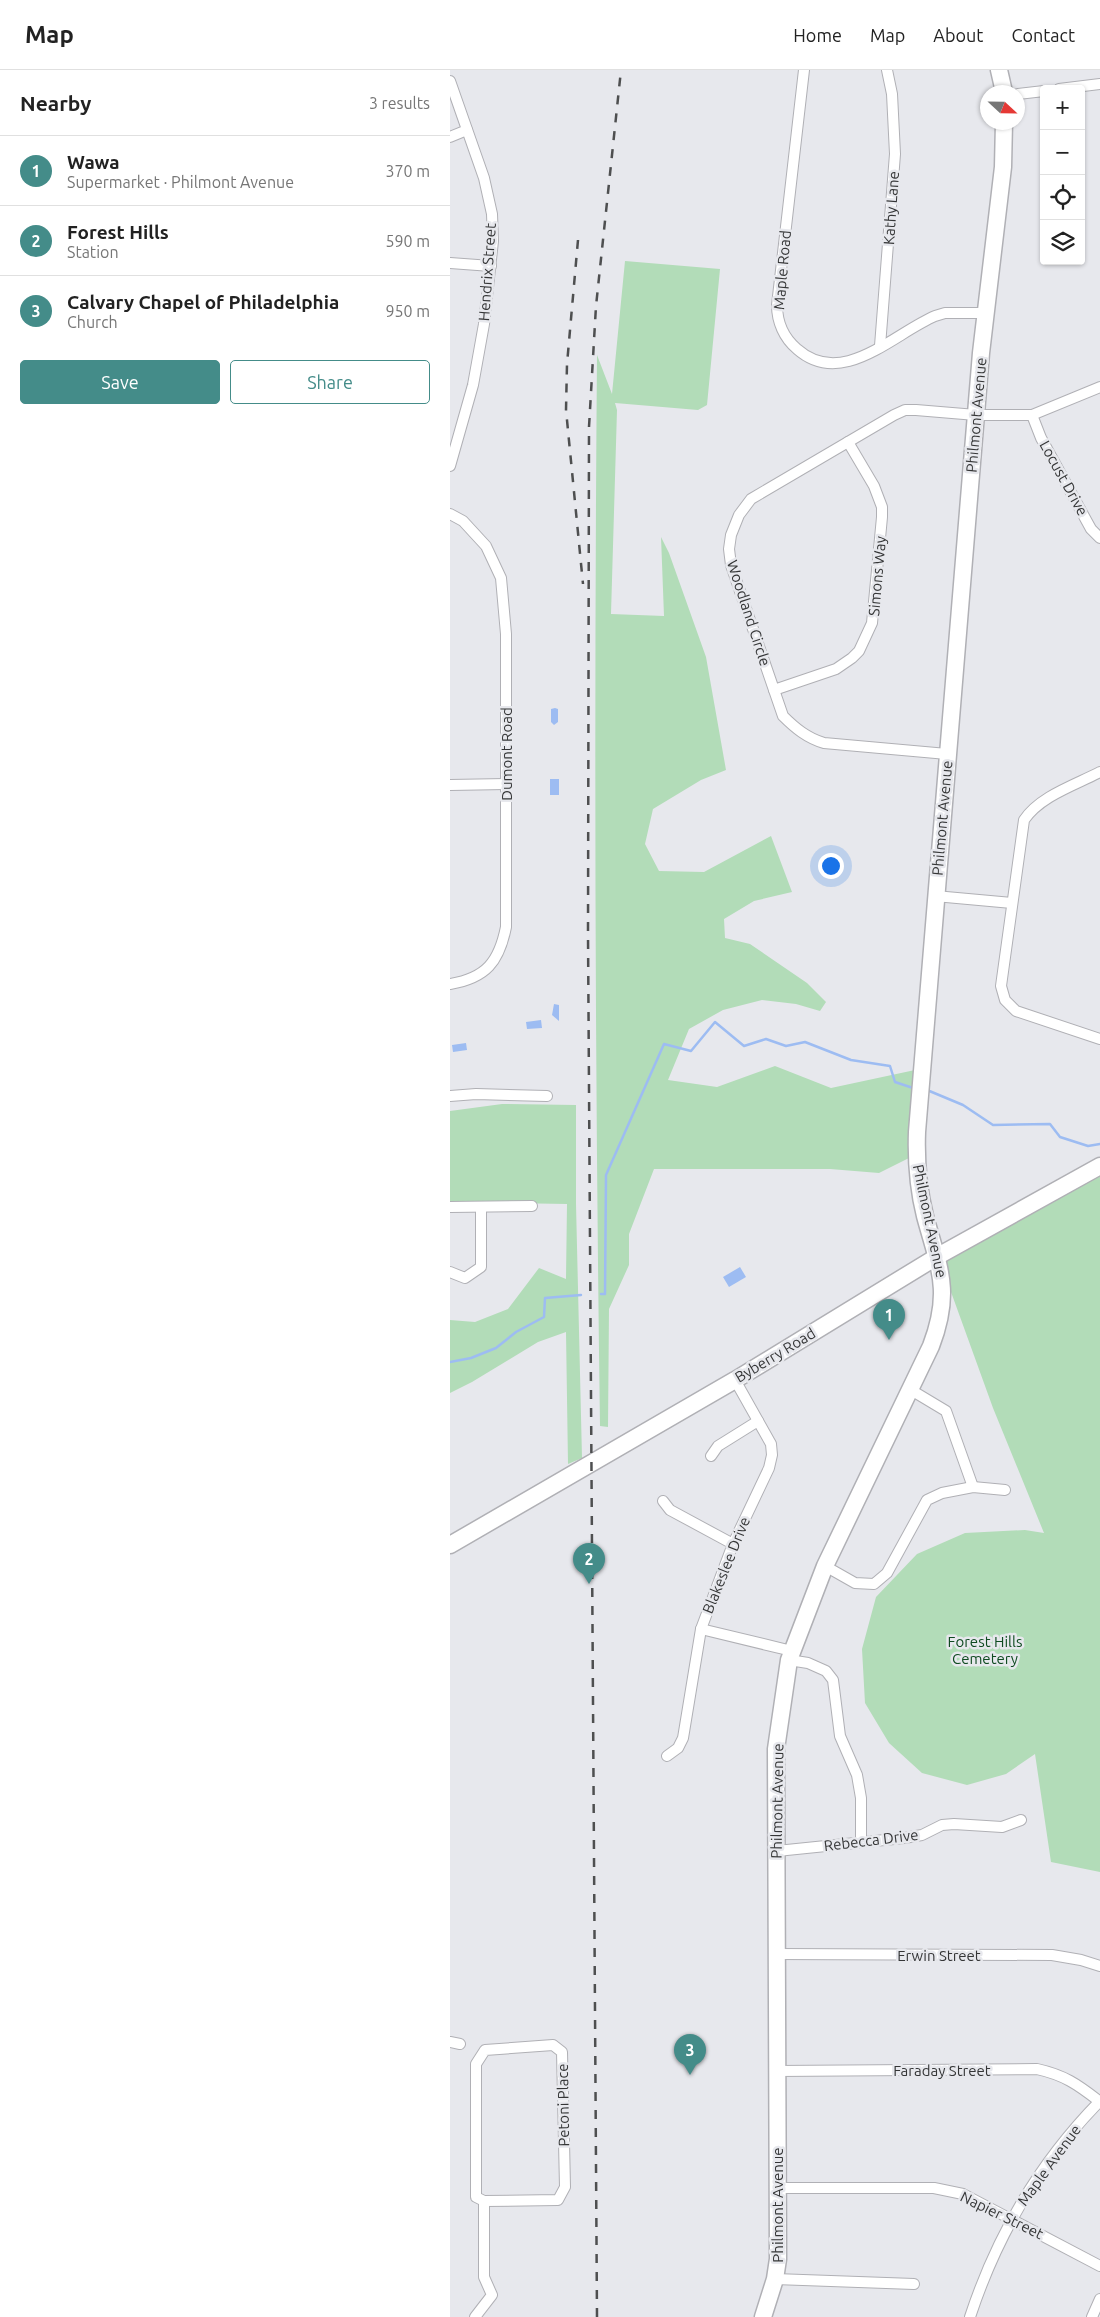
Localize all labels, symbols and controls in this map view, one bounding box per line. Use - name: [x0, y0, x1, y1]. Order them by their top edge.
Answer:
- text: Map: [25, 21, 74, 48]
- text: Home: [793, 25, 842, 45]
- text: Map: [870, 25, 905, 45]
- text: About: [933, 25, 983, 45]
- text: Contact: [1011, 25, 1075, 45]
- north arrow: [980, 85, 1025, 130]
- map controls: [1040, 85, 1085, 265]
- button: +: [1040, 85, 1085, 130]
- text: Nearby: [20, 91, 91, 115]
- text: 3 results: [369, 94, 430, 112]
- button: −: [1040, 130, 1085, 175]
- text: Wawa: [67, 151, 120, 173]
- text: 1: [31, 162, 41, 180]
- text: 370 m: [385, 162, 430, 180]
- street label: Kathy Lane: [880, 170, 902, 246]
- text: Supermarket · Philmont Avenue: [67, 173, 294, 191]
- button: locate: [1040, 175, 1085, 220]
- button: layers: [1040, 220, 1085, 265]
- text: Forest Hills: [67, 221, 169, 243]
- street label: Hendrix Street: [475, 222, 499, 322]
- street label: Maple Road: [770, 230, 794, 310]
- text: 2: [31, 232, 41, 250]
- text: 590 m: [385, 232, 430, 250]
- text: Station: [67, 243, 119, 261]
- text: Calvary Chapel of Philadelphia: [67, 291, 339, 313]
- text: 3: [31, 302, 41, 320]
- text: 950 m: [385, 302, 430, 320]
- text: Church: [67, 313, 118, 331]
- street label: Philmont Avenue: [963, 357, 989, 473]
- button: Save: [20, 360, 220, 404]
- button: Share: [230, 360, 430, 404]
- street label: Locust Drive: [1036, 437, 1092, 519]
- street label: Simons Way: [865, 535, 889, 617]
- street label: Woodland Circle: [724, 558, 774, 668]
- street label: Dumont Road: [498, 707, 515, 801]
- street label: Philmont Avenue: [929, 760, 955, 876]
- your location: [818, 853, 844, 879]
- street label: Philmont Avenue: [910, 1163, 950, 1279]
- pin: 1: [873, 1299, 905, 1340]
- street label: Byberry Road: [732, 1324, 818, 1386]
- street label: Blakeslee Drive: [699, 1514, 753, 1616]
- pin: 2: [573, 1543, 605, 1584]
- park label: Forest Hills Cemetery: [948, 1633, 1022, 1667]
- street label: Philmont Avenue: [767, 1743, 787, 1859]
- street label: Rebecca Drive: [823, 1826, 919, 1854]
- street label: Erwin Street: [897, 1947, 981, 1964]
- pin: 3: [674, 2034, 706, 2075]
- street label: Faraday Street: [893, 2062, 991, 2079]
- street label: Petoni Place: [554, 2063, 572, 2147]
- street label: Maple Avenue: [1014, 2121, 1084, 2209]
- street label: Philmont Avenue: [769, 2147, 786, 2263]
- street label: Napier Street: [958, 2188, 1046, 2242]

